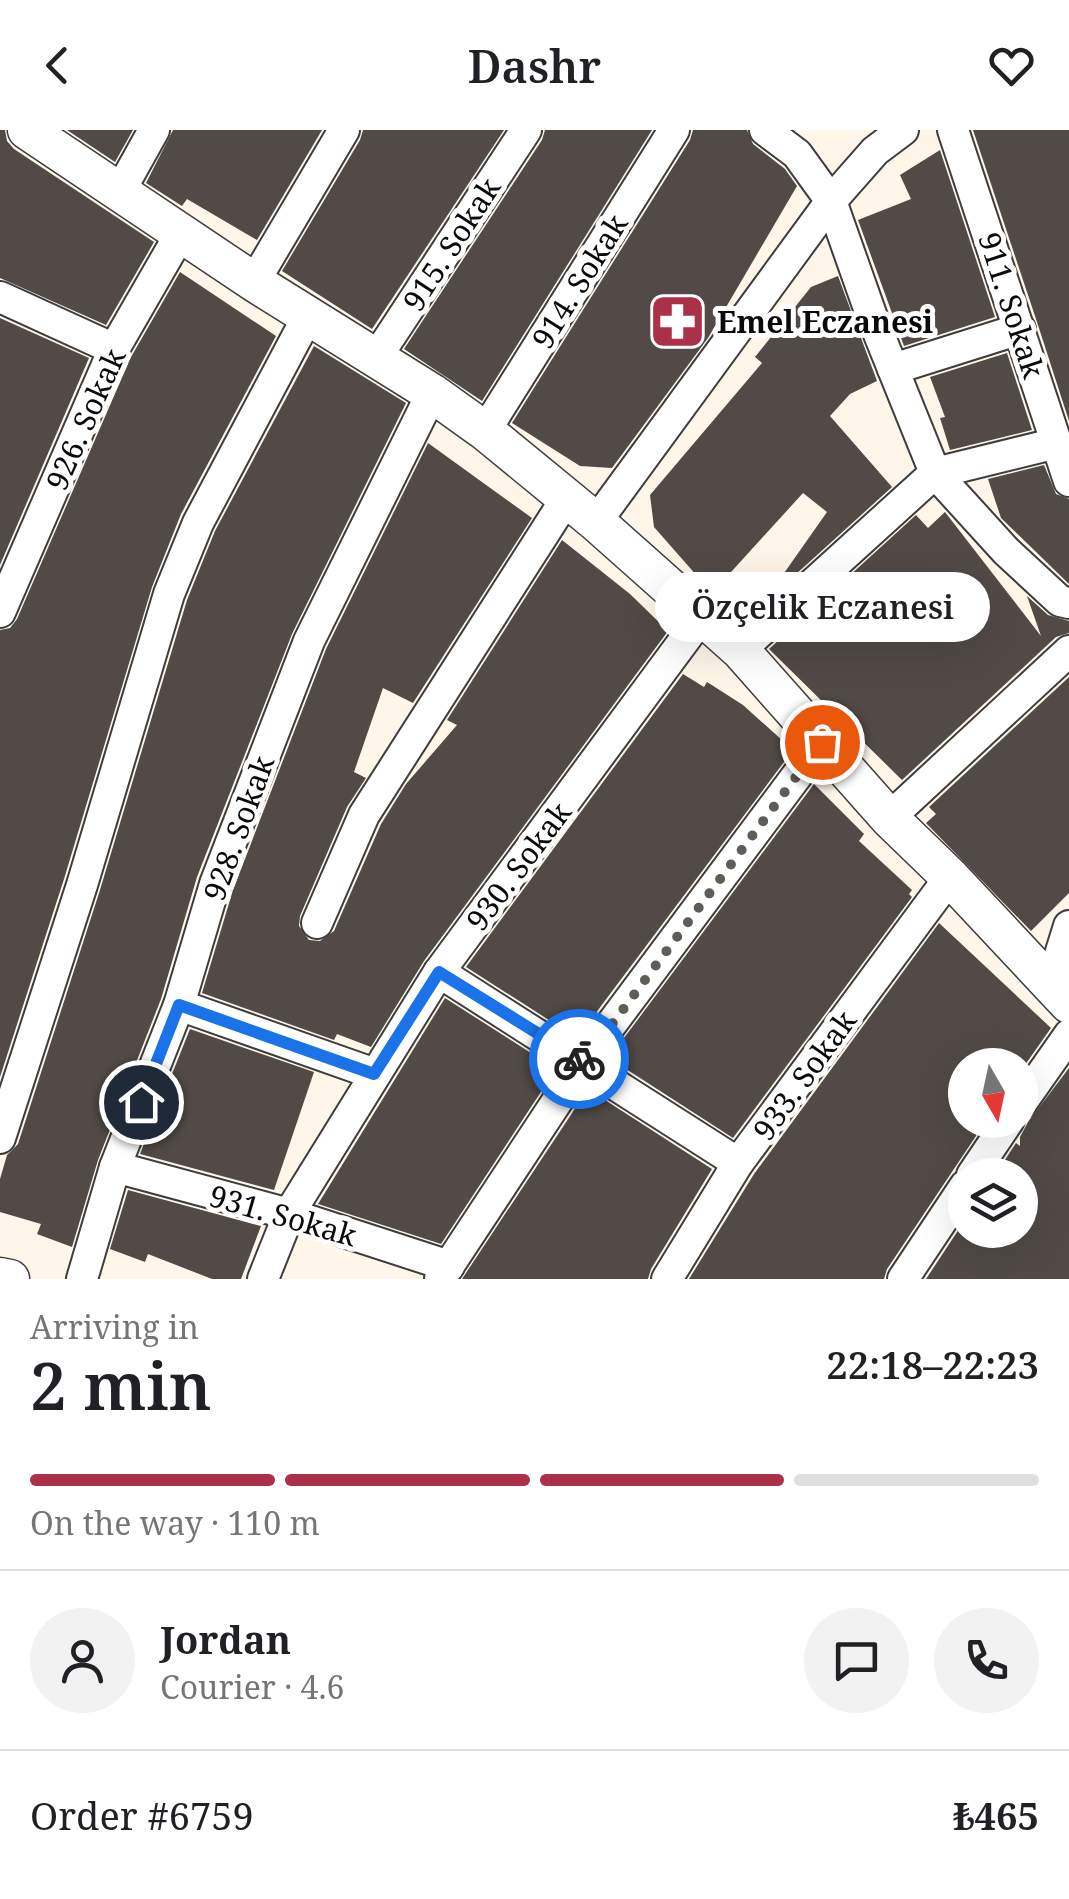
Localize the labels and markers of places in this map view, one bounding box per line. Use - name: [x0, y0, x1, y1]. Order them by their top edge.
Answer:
- pharmacy icon: Emel Eczanesi: [648, 291, 708, 351]
- place label: Emel Eczanesi: [717, 301, 934, 342]
- callout: Özçelik Eczanesi: [654, 572, 990, 642]
- pin: [780, 700, 865, 785]
- pin: [99, 1060, 184, 1145]

